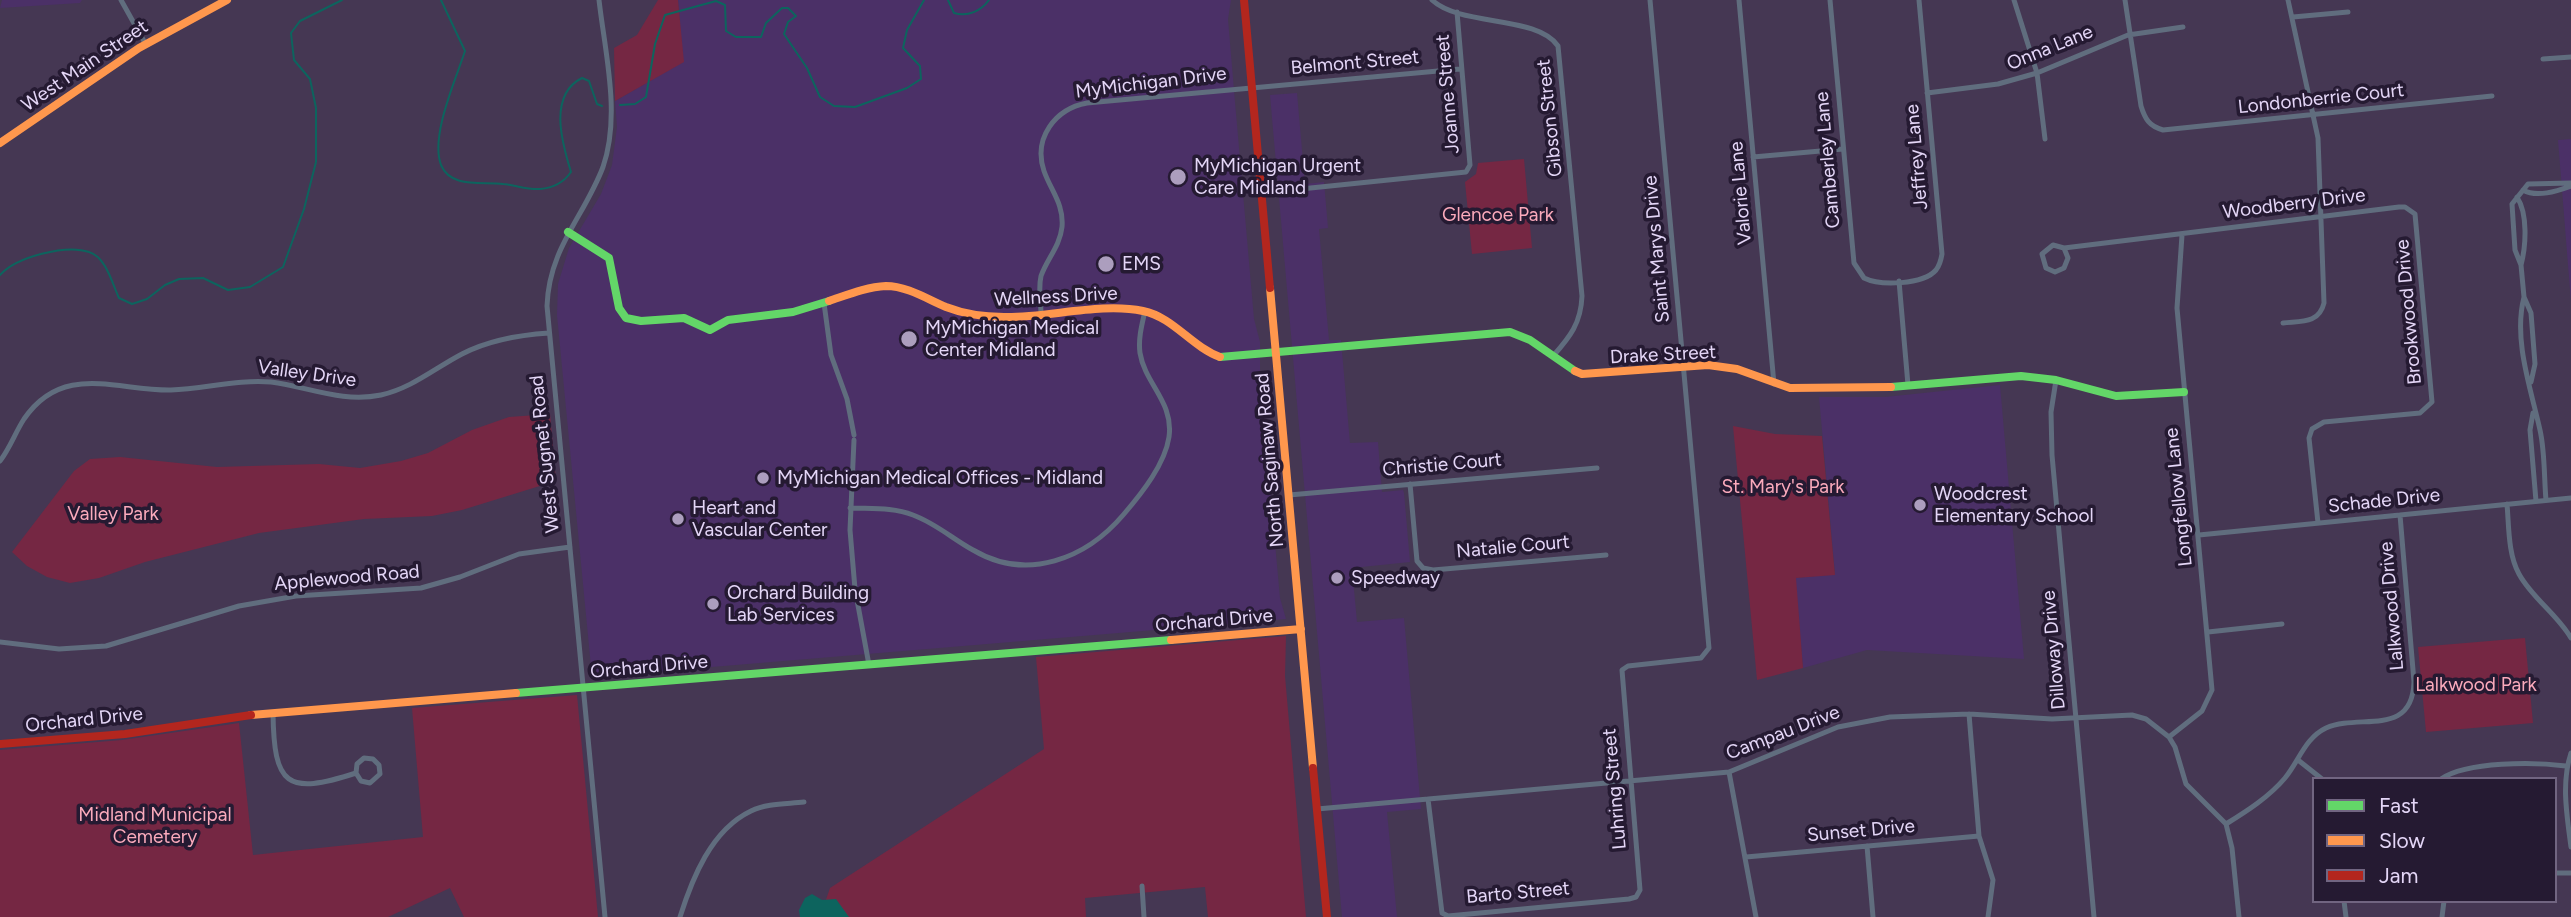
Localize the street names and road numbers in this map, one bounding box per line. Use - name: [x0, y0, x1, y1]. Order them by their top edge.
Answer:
- street label: West Main Street: [18, 15, 152, 117]
- street label: Onna Lane: [2004, 20, 2096, 76]
- street label: Joanne Street: [1431, 33, 1465, 155]
- street label: Belmont Street: [1290, 46, 1420, 80]
- street label: Gibson Street: [1532, 58, 1568, 178]
- street label: MyMichigan Drive: [1074, 62, 1228, 104]
- street label: Londonberrie Court: [2237, 79, 2405, 119]
- street label: Camberley Lane: [1811, 91, 1845, 229]
- street label: Jeffrey Lane: [1901, 103, 1933, 211]
- street label: Valorie Lane: [1725, 140, 1757, 246]
- street label: Saint Marys Drive: [1639, 174, 1675, 324]
- street label: Woodberry Drive: [2221, 184, 2367, 224]
- street label: Brookwood Drive: [2391, 238, 2427, 386]
- street label: Wellness Drive: [994, 282, 1118, 312]
- street label: Drake Street: [1609, 341, 1717, 369]
- street label: Valley Drive: [256, 356, 358, 392]
- street label: North Saginaw Road: [1251, 372, 1289, 548]
- street label: West Sugnet Road: [525, 374, 565, 534]
- street label: Longfellow Lane: [2160, 427, 2198, 567]
- street label: Christie Court: [1381, 448, 1503, 482]
- street label: Schade Drive: [2327, 484, 2441, 518]
- street label: Natalie Court: [1455, 531, 1571, 563]
- street label: Lalkwood Drive: [2375, 541, 2409, 671]
- street label: Applewood Road: [273, 560, 421, 596]
- street label: Dilloway Drive: [2037, 590, 2071, 710]
- street label: Orchard Drive: [1154, 605, 1274, 637]
- street label: Orchard Drive: [589, 651, 709, 683]
- street label: Campau Drive: [1723, 701, 1843, 765]
- street label: Orchard Drive: [24, 702, 144, 738]
- street label: Luhring Street: [1598, 727, 1632, 851]
- street label: Sunset Drive: [1806, 815, 1916, 847]
- street label: Barto Street: [1465, 877, 1571, 909]

